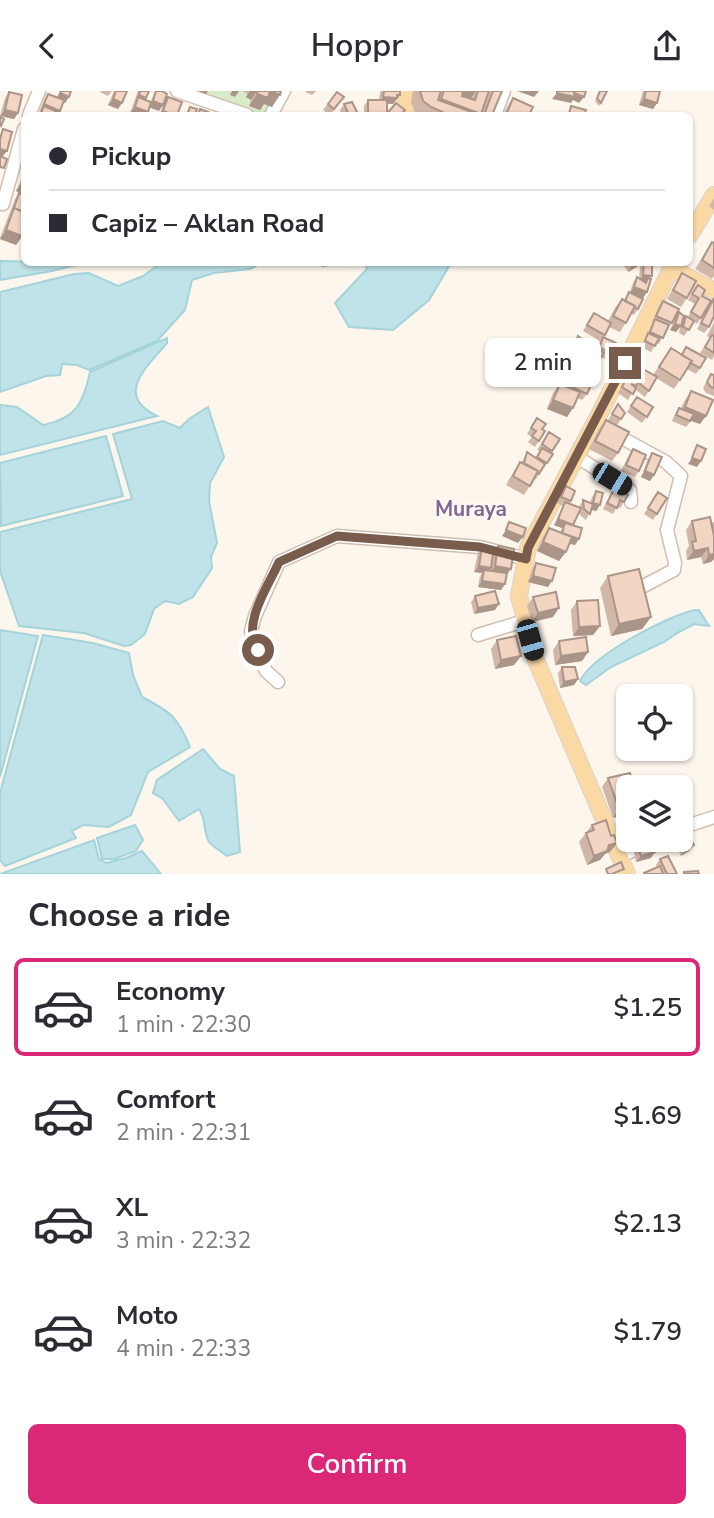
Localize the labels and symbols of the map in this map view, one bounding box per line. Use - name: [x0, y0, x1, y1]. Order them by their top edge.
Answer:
- callout: 2 min: [485, 338, 600, 387]
- route end: [609, 347, 641, 379]
- car: [589, 459, 636, 499]
- district label: Muraya: [435, 495, 507, 523]
- car: [515, 617, 546, 663]
- route start: [242, 634, 274, 666]

